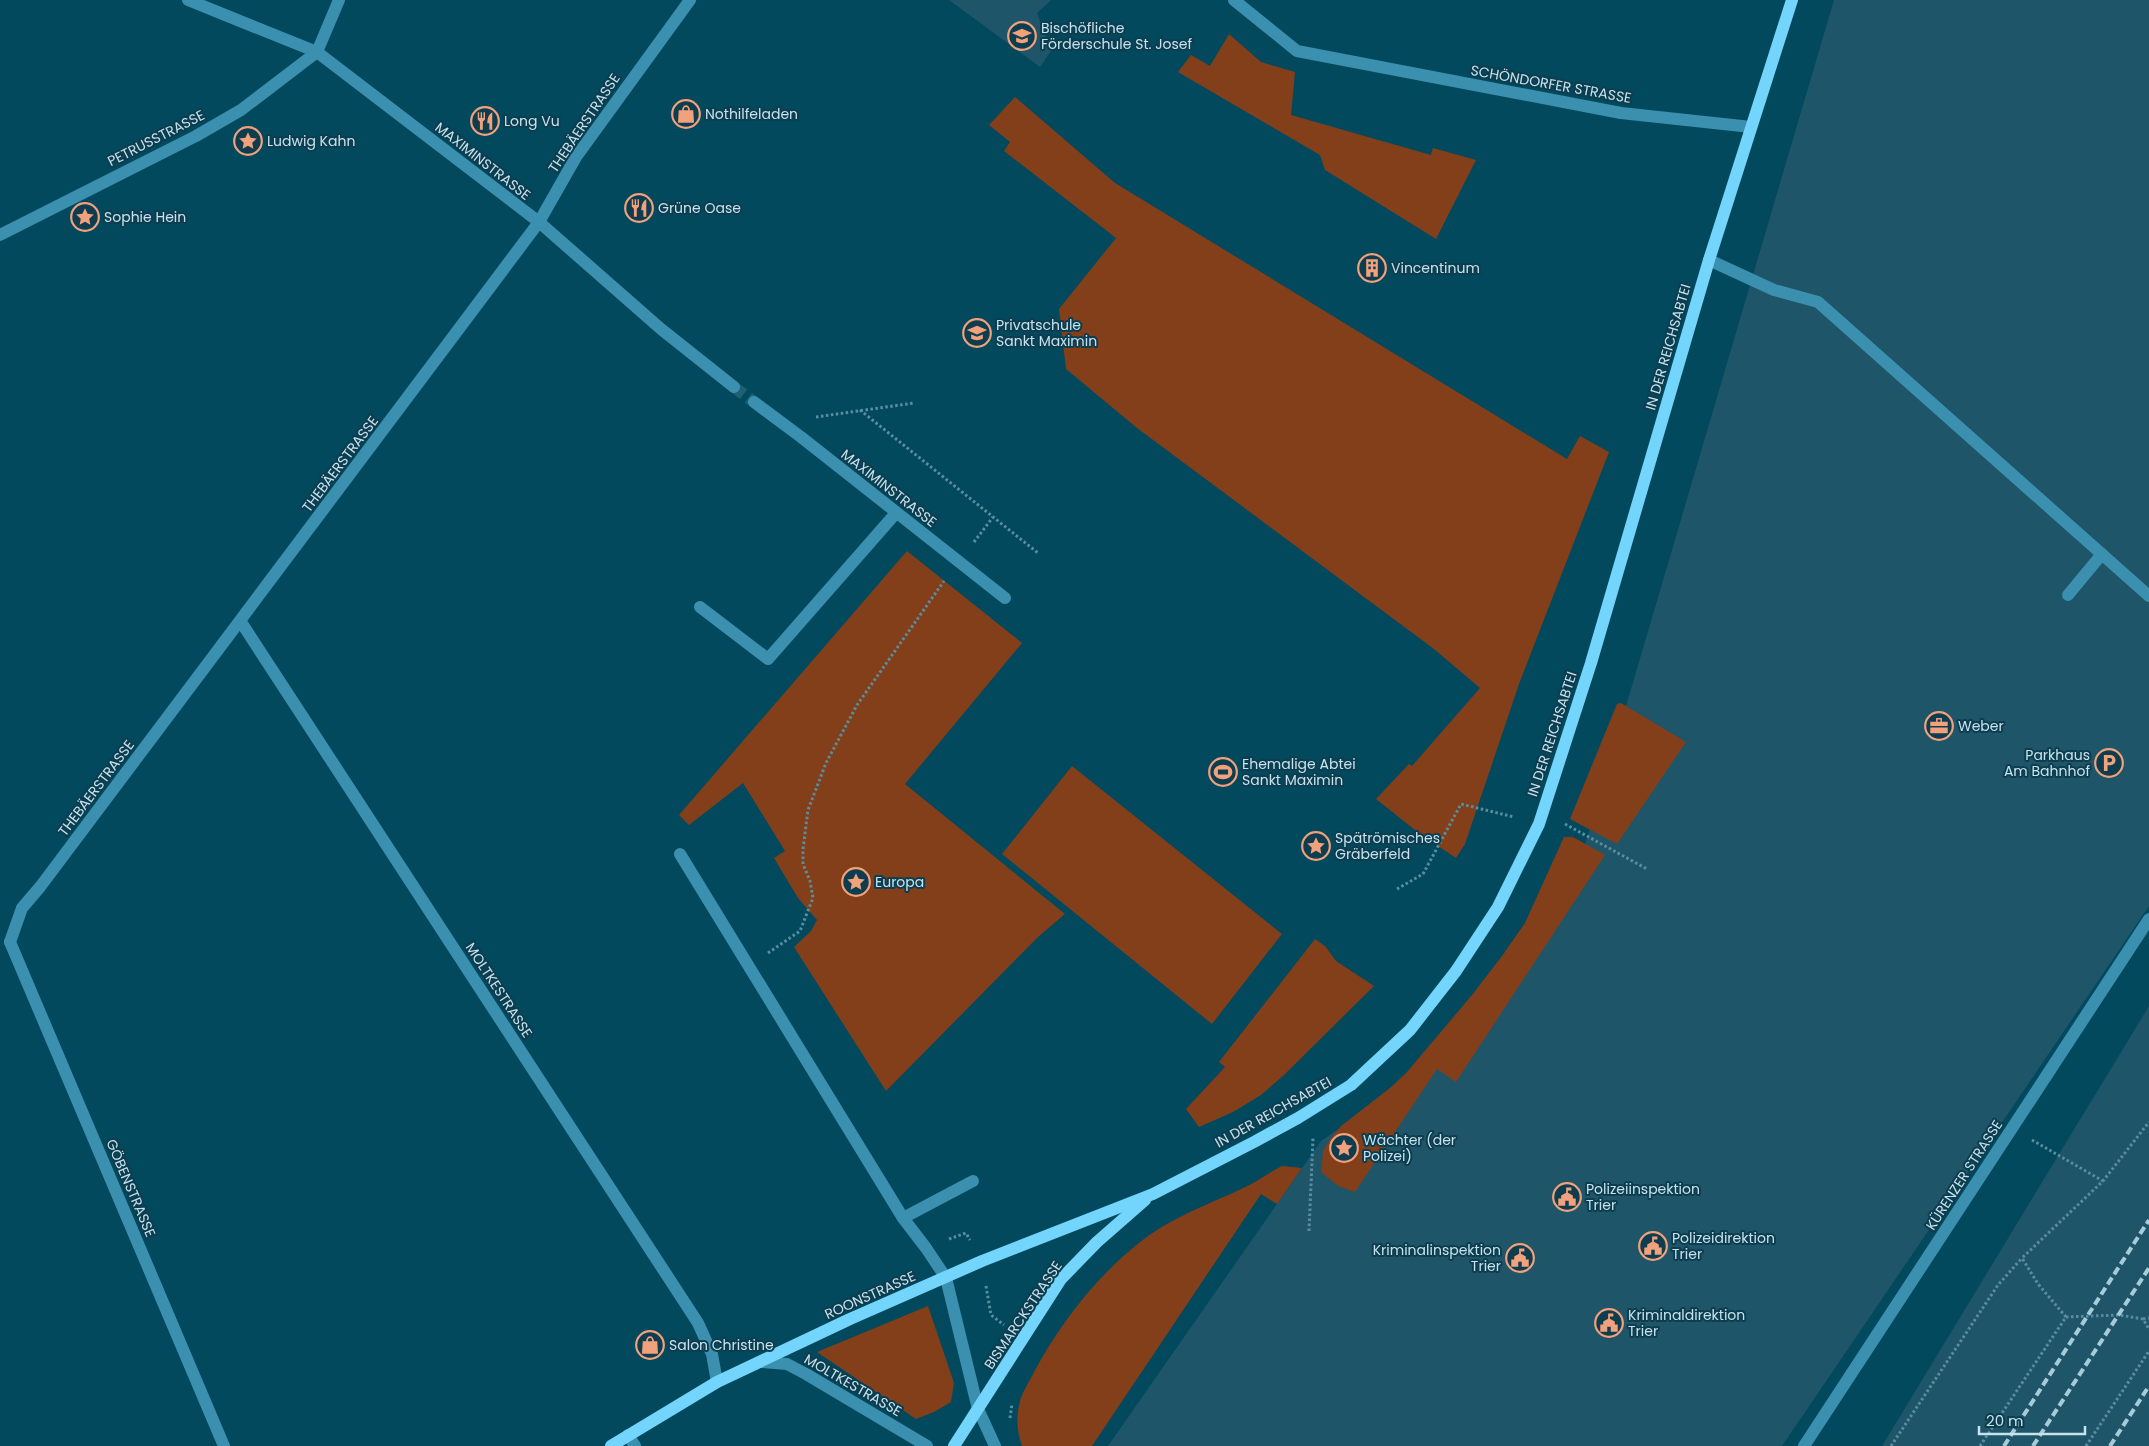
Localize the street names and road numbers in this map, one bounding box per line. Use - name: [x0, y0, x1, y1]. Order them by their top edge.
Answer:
- street label: SCHÖNDORFER STRASSE: [1469, 60, 1633, 108]
- street label: THEBÄERSTRASSE: [543, 70, 625, 176]
- street label: PETRUSSTRASSE: [104, 105, 208, 171]
- street label: MAXIMINSTRASSE: [431, 117, 535, 205]
- street label: IN DER REICHSABTEI: [1640, 282, 1696, 412]
- street label: THEBÄERSTRASSE: [297, 412, 383, 516]
- street label: MAXIMINSTRASSE: [837, 444, 941, 532]
- street label: IN DER REICHSABTEI: [1522, 669, 1582, 799]
- street label: THEBÄERSTRASSE: [53, 736, 139, 840]
- street label: MOLTKESTRASSE: [461, 939, 537, 1041]
- street label: IN DER REICHSABTEI: [1211, 1072, 1335, 1152]
- street label: KÜRENZER STRASSE: [1921, 1116, 2007, 1234]
- street label: GÖBENSTRASSE: [101, 1136, 161, 1240]
- street label: BISMARCKSTRASSE: [979, 1257, 1067, 1373]
- street label: ROONSTRASSE: [821, 1266, 919, 1324]
- street label: MOLTKESTRASSE: [801, 1349, 905, 1421]

